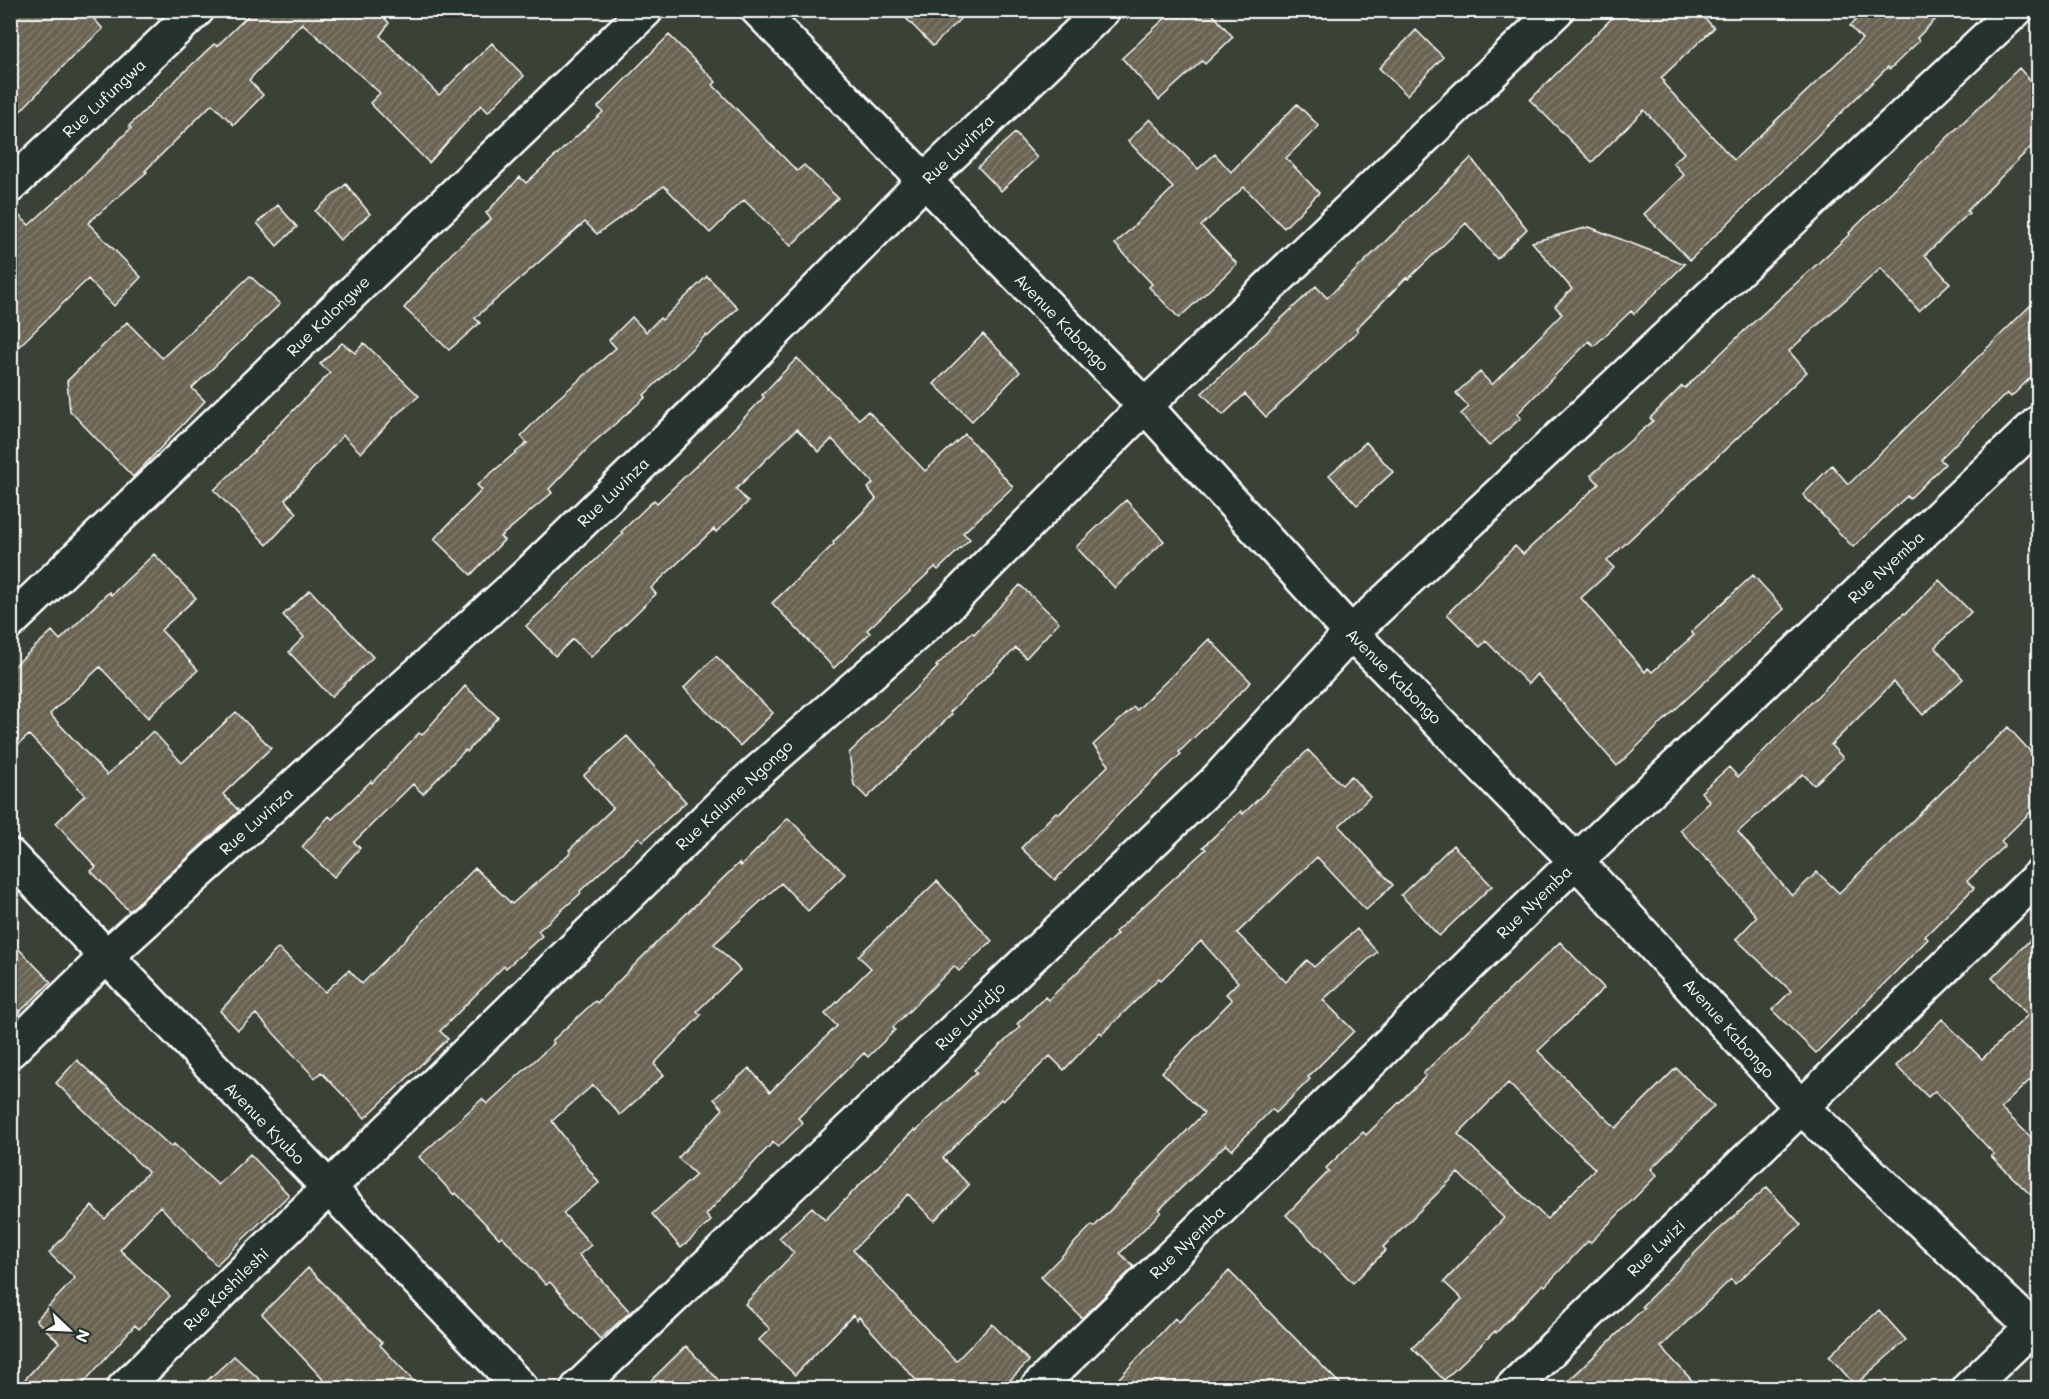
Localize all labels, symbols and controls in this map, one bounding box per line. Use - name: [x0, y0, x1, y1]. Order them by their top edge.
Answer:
- street label: Rue Lufungwa: [57, 54, 150, 142]
- street label: Rue Luvinza: [917, 109, 998, 188]
- street label: Avenue Kabongo: [1011, 269, 1114, 375]
- street label: Rue Kalongwe: [282, 271, 374, 361]
- street label: Rue Luvinza: [572, 452, 653, 531]
- street label: Rue Nyemba: [1843, 526, 1928, 607]
- street label: Avenue Kabongo: [1342, 623, 1447, 728]
- street label: Rue Kalume Ngongo: [671, 735, 797, 854]
- street label: Rue Luvinza: [214, 782, 297, 859]
- street label: Rue Nyemba: [1491, 860, 1576, 943]
- street label: Avenue Kabongo: [1679, 973, 1780, 1082]
- street label: Rue Luvidjo: [930, 977, 1009, 1054]
- street label: Avenue Kyubo: [221, 1077, 310, 1168]
- street label: Rue Nyemba: [1144, 1200, 1229, 1283]
- street label: Rue Lwizi: [1622, 1215, 1689, 1281]
- street label: Rue Kashileshi: [178, 1243, 273, 1335]
- north arrow: [39, 1300, 99, 1360]
- text: N: [71, 1326, 95, 1346]

